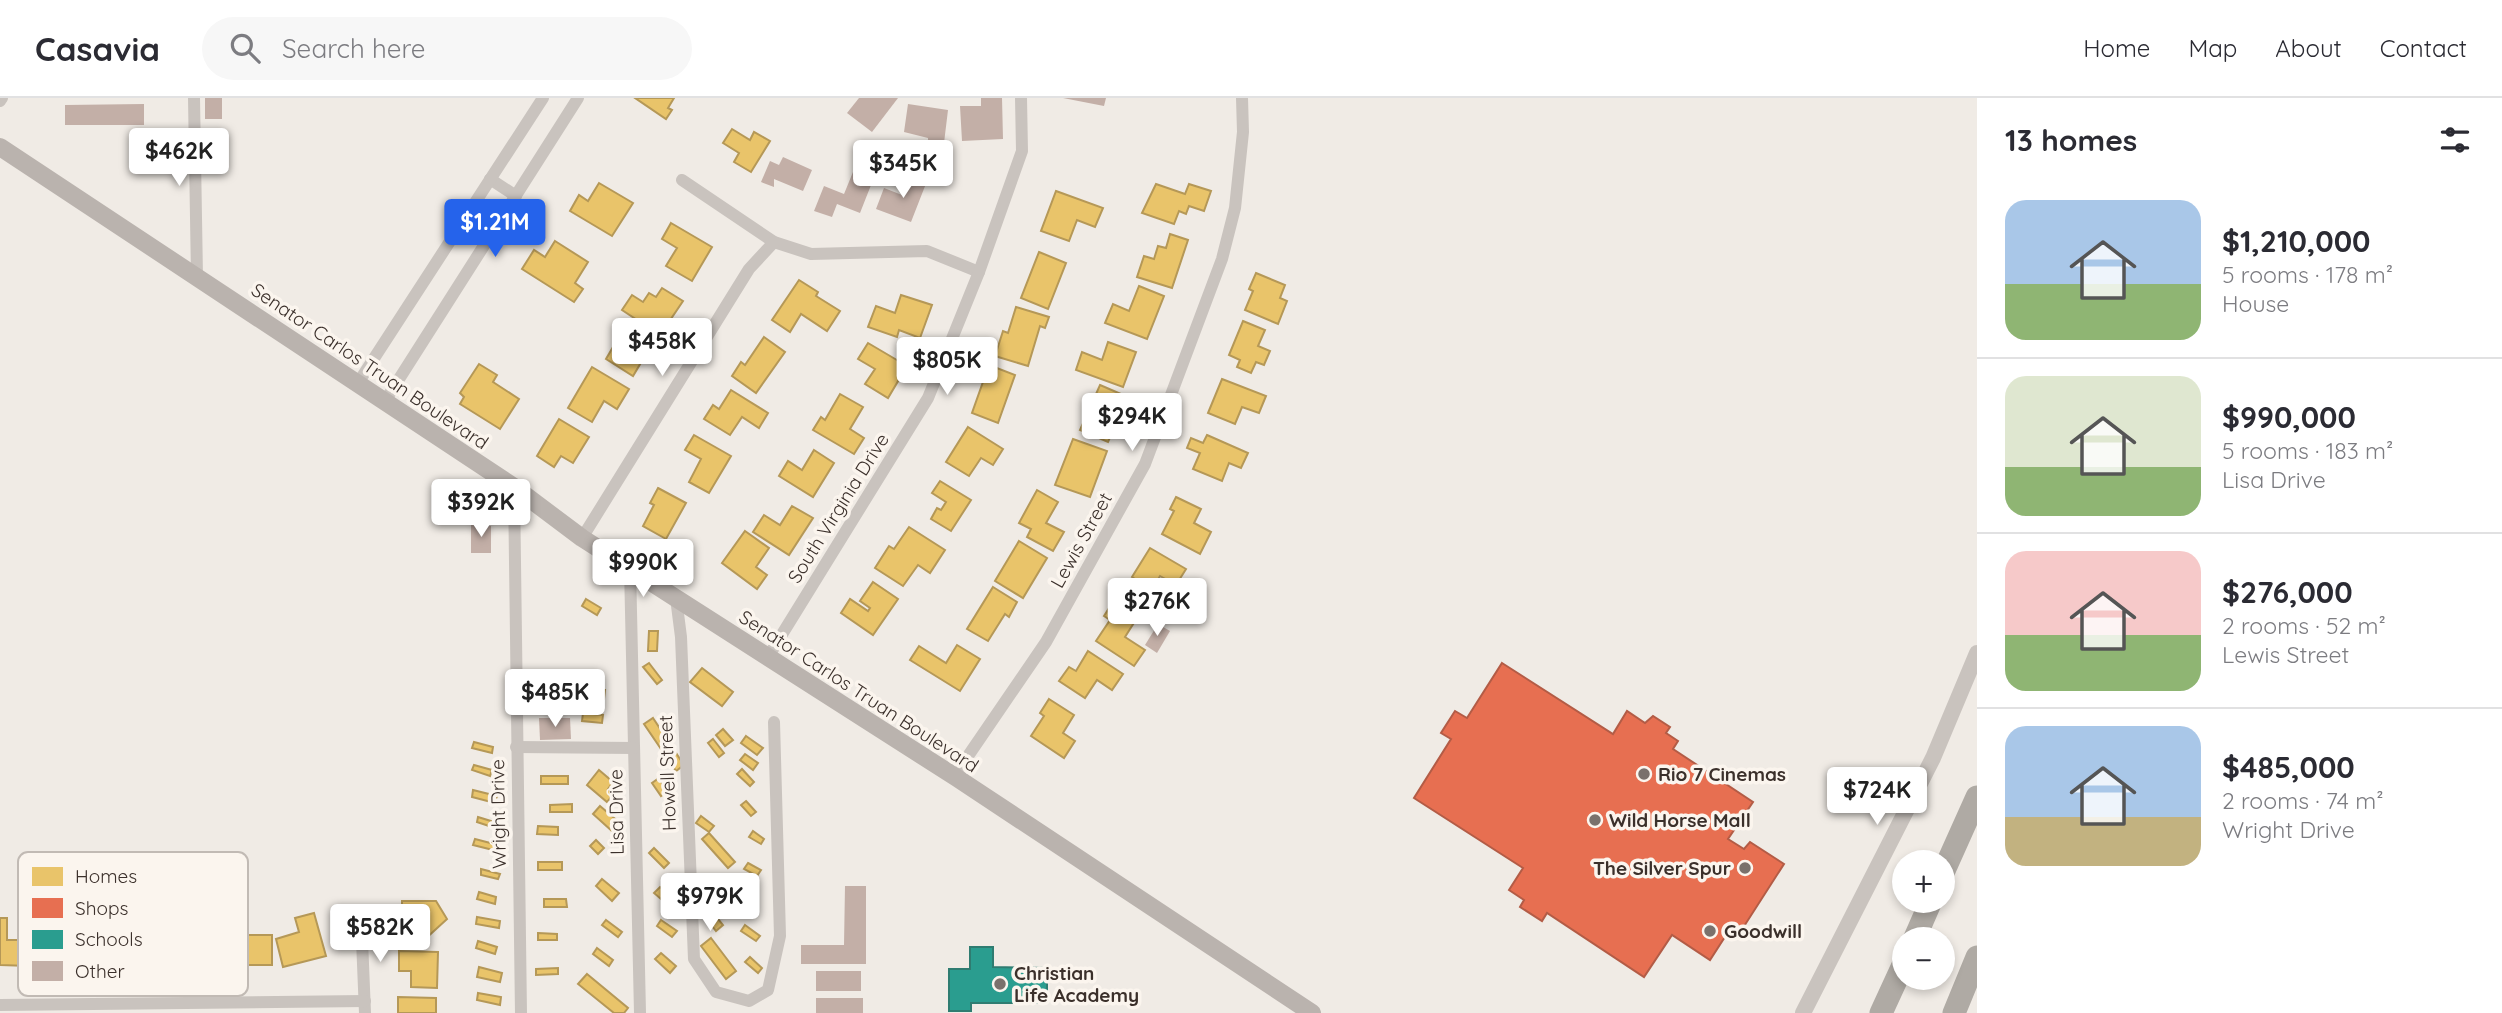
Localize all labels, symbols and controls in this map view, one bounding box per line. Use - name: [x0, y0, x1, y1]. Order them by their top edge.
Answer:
- search box: [202, 17, 692, 80]
- text: Casavia: [35, 28, 160, 69]
- icon: search: [226, 29, 264, 67]
- text: Search here: [282, 32, 426, 65]
- text: Home: [2083, 33, 2150, 63]
- text: Map: [2188, 33, 2237, 63]
- text: About: [2275, 33, 2342, 63]
- text: Contact: [2380, 33, 2467, 63]
- text: 13 homes: [2005, 121, 2137, 159]
- icon: filters: [2436, 121, 2474, 159]
- pin: $462K: [130, 129, 228, 188]
- text: $462K: [145, 136, 213, 165]
- pin: $345K: [854, 140, 952, 200]
- text: $345K: [869, 148, 937, 177]
- pin: $1.21M: [438, 200, 552, 259]
- text: $1.21M: [460, 207, 530, 236]
- text: $1,210,000: [2222, 222, 2371, 260]
- icon: home: [2061, 228, 2145, 312]
- text: 5 rooms · 178 m²: [2222, 260, 2393, 289]
- street label: Senator Carlos Truan Boulevard: [247, 278, 493, 454]
- text: House: [2222, 289, 2289, 318]
- pin: $458K: [613, 318, 711, 378]
- text: $458K: [628, 326, 696, 355]
- pin: $805K: [898, 338, 996, 397]
- text: $805K: [913, 345, 981, 374]
- pin: $294K: [1083, 394, 1181, 453]
- text: $990,000: [2222, 398, 2356, 436]
- text: $294K: [1098, 401, 1166, 430]
- icon: home: [2061, 404, 2145, 488]
- street label: South Virginia Drive: [782, 428, 894, 588]
- text: 5 rooms · 183 m²: [2222, 436, 2393, 465]
- text: Lisa Drive: [2222, 465, 2326, 494]
- pin: $392K: [432, 480, 530, 539]
- text: $392K: [447, 487, 515, 516]
- street label: Lewis Street: [1045, 488, 1117, 592]
- pin: $990K: [594, 540, 692, 599]
- text: $990K: [608, 547, 678, 576]
- text: $276,000: [2222, 573, 2353, 611]
- pin: $276K: [1108, 578, 1206, 638]
- icon: home: [2061, 579, 2145, 663]
- text: $276K: [1124, 586, 1190, 615]
- street label: Senator Carlos Truan Boulevard: [735, 604, 983, 778]
- text: 2 rooms · 52 m²: [2222, 611, 2386, 640]
- text: Lewis Street: [2222, 640, 2349, 669]
- pin: $485K: [506, 670, 604, 729]
- text: $485K: [521, 677, 589, 706]
- street label: Howell Street: [653, 715, 681, 831]
- text: $485,000: [2222, 748, 2355, 786]
- icon: home: [2061, 754, 2145, 838]
- street label: Wright Drive: [485, 759, 511, 869]
- place label: Rio 7 Cinemas: [1658, 762, 1786, 786]
- marker: Rio 7 Cinemas: [1636, 766, 1652, 782]
- pin: $724K: [1828, 768, 1926, 827]
- street label: Lisa Drive: [603, 769, 629, 855]
- text: $724K: [1843, 775, 1911, 804]
- text: 2 rooms · 74 m²: [2222, 786, 2384, 815]
- place label: Wild Horse Mall: [1609, 808, 1751, 832]
- marker: Wild Horse Mall: [1587, 812, 1603, 828]
- text: Wright Drive: [2222, 815, 2355, 844]
- map controls: [1892, 850, 1955, 990]
- button: +: [1892, 850, 1955, 913]
- legend: [18, 852, 248, 996]
- place label: The Silver Spur: [1593, 856, 1731, 880]
- marker: The Silver Spur: [1737, 860, 1753, 876]
- text: Homes: [75, 864, 137, 888]
- pin: $979K: [661, 874, 759, 933]
- text: $979K: [677, 881, 743, 910]
- text: Shops: [75, 896, 128, 920]
- pin: $582K: [331, 904, 429, 964]
- text: $582K: [346, 912, 414, 941]
- place label: Goodwill: [1724, 919, 1802, 943]
- marker: Goodwill: [1702, 923, 1718, 939]
- text: Schools: [75, 927, 143, 951]
- button: −: [1892, 927, 1955, 990]
- text: Other: [75, 959, 126, 983]
- place label: Christian Life Academy: [1014, 961, 1139, 1007]
- marker: Christian Life Academy: [992, 976, 1008, 992]

